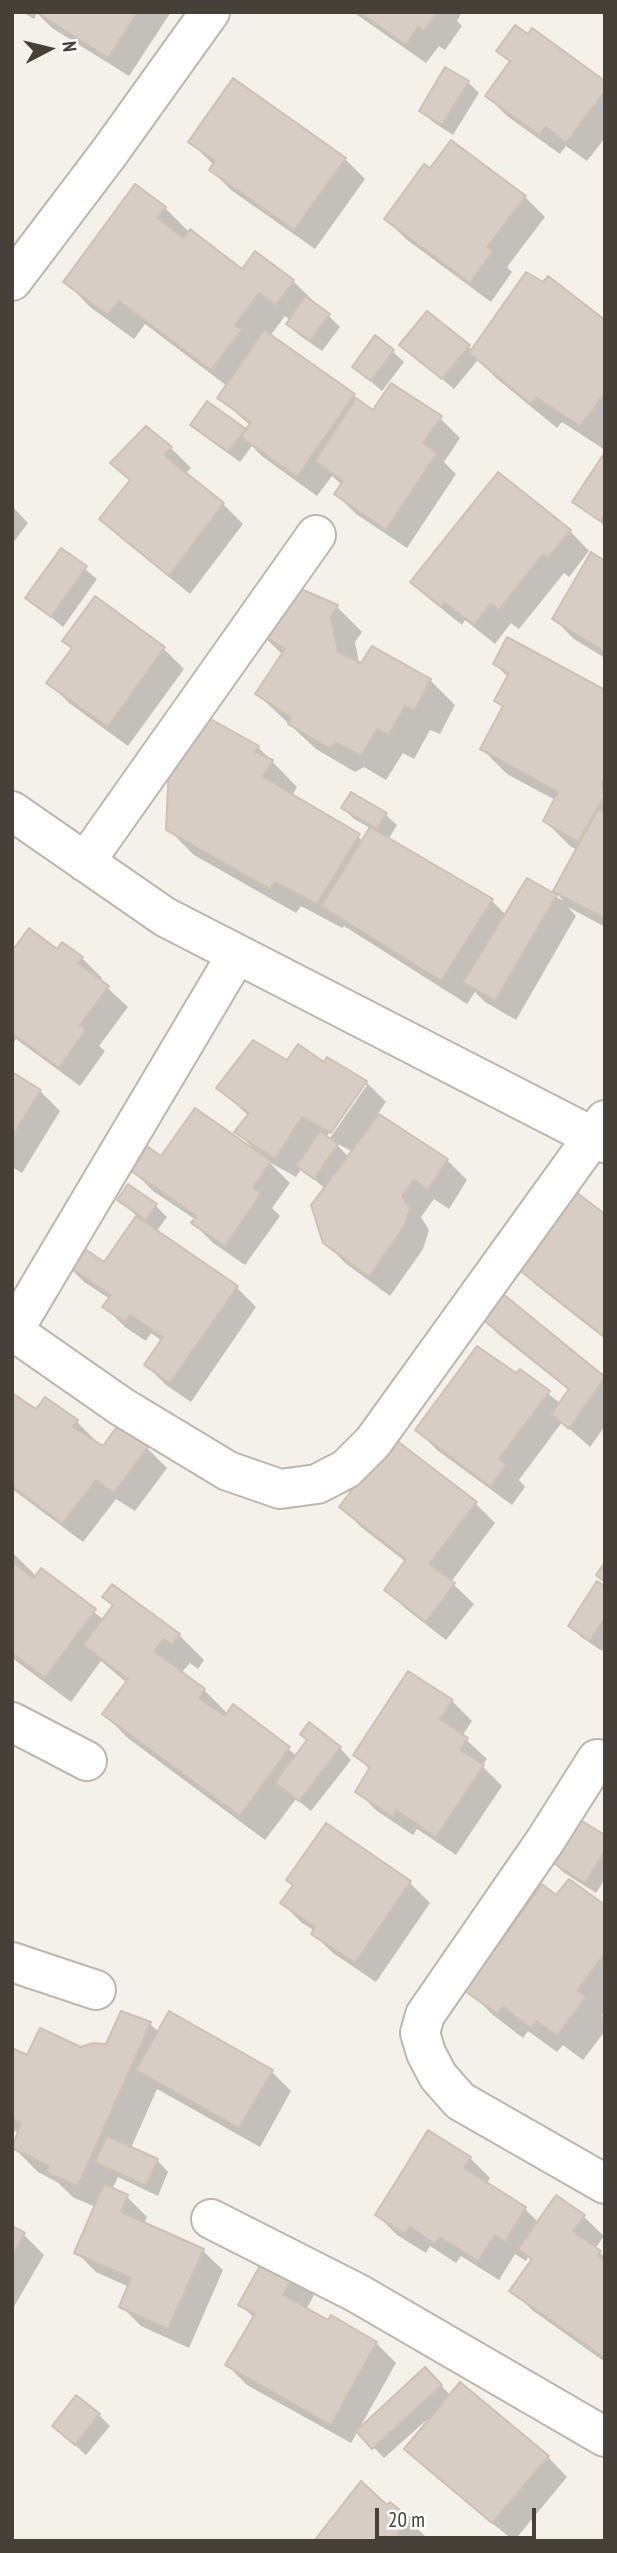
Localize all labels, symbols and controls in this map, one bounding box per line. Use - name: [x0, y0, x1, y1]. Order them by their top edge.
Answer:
- north arrow: [14, 14, 84, 84]
- text: N: [57, 40, 82, 53]
- scale bar: [379, 2494, 540, 2538]
- text: 20 m: [388, 2506, 425, 2533]

